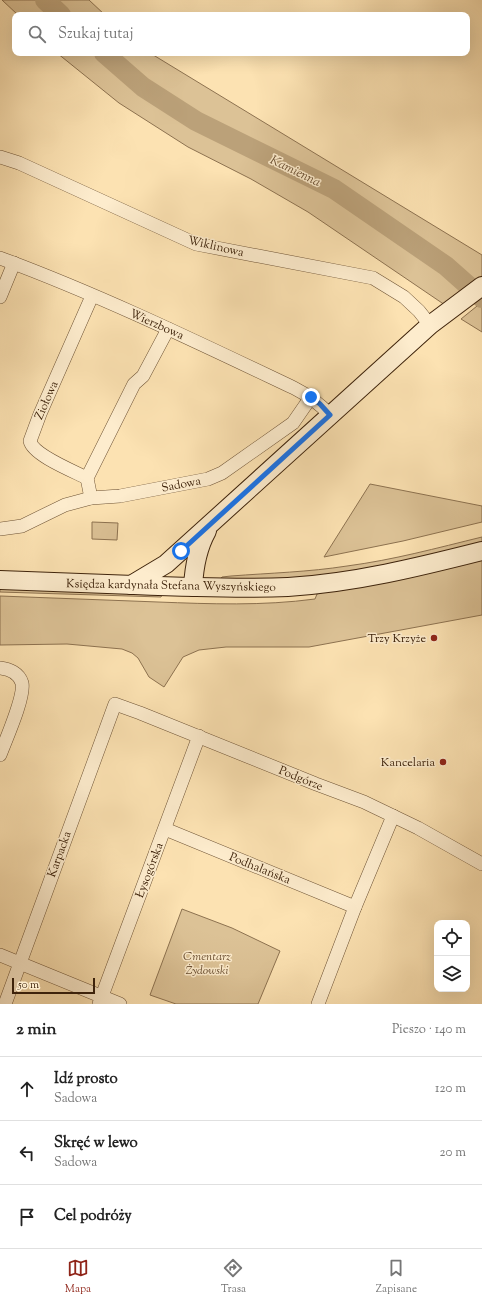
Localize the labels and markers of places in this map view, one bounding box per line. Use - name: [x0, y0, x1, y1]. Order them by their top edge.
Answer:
- place label: Trzy Krzyże: [367, 630, 426, 648]
- marker: Trzy Krzyże: [429, 633, 439, 643]
- place label: Kancelaria: [381, 754, 435, 772]
- marker: Kancelaria: [438, 757, 448, 767]

